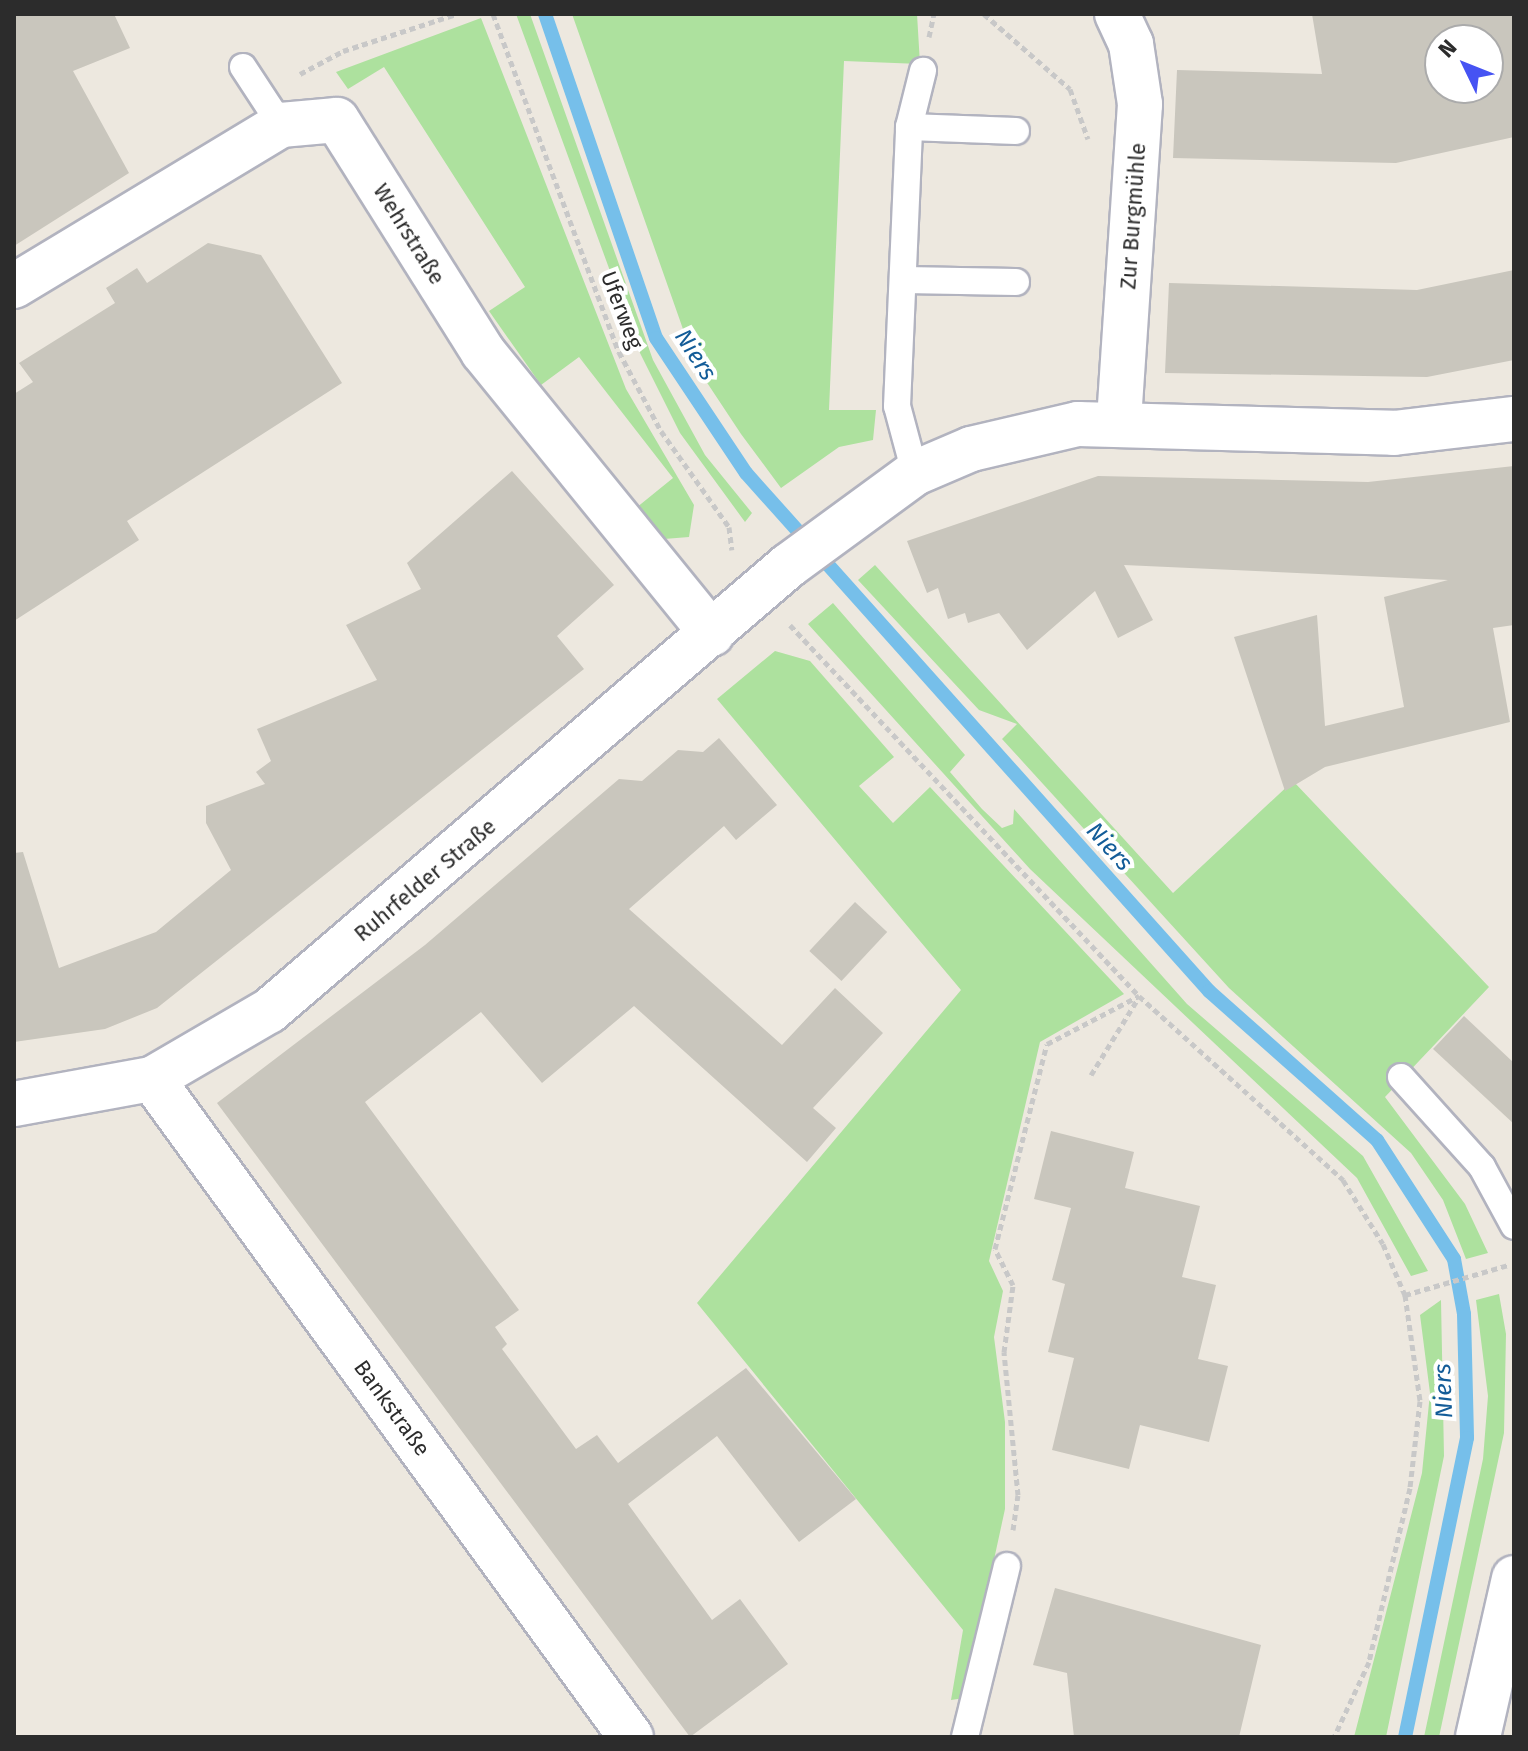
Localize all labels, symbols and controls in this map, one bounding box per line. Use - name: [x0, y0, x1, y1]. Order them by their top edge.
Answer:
- north arrow: [1424, 24, 1504, 104]
- text: N: [1433, 34, 1462, 63]
- street label: Zur Burgmühle: [1115, 142, 1151, 290]
- street label: Wehrstraße: [368, 179, 450, 289]
- street label: Uferweg: [595, 267, 649, 353]
- water label: Niers: [668, 324, 722, 386]
- street label: Ruhrfelder Straße: [349, 813, 501, 947]
- water label: Niers: [1080, 817, 1138, 877]
- street label: Bankstraße: [348, 1355, 436, 1461]
- water label: Niers: [1429, 1363, 1459, 1419]

